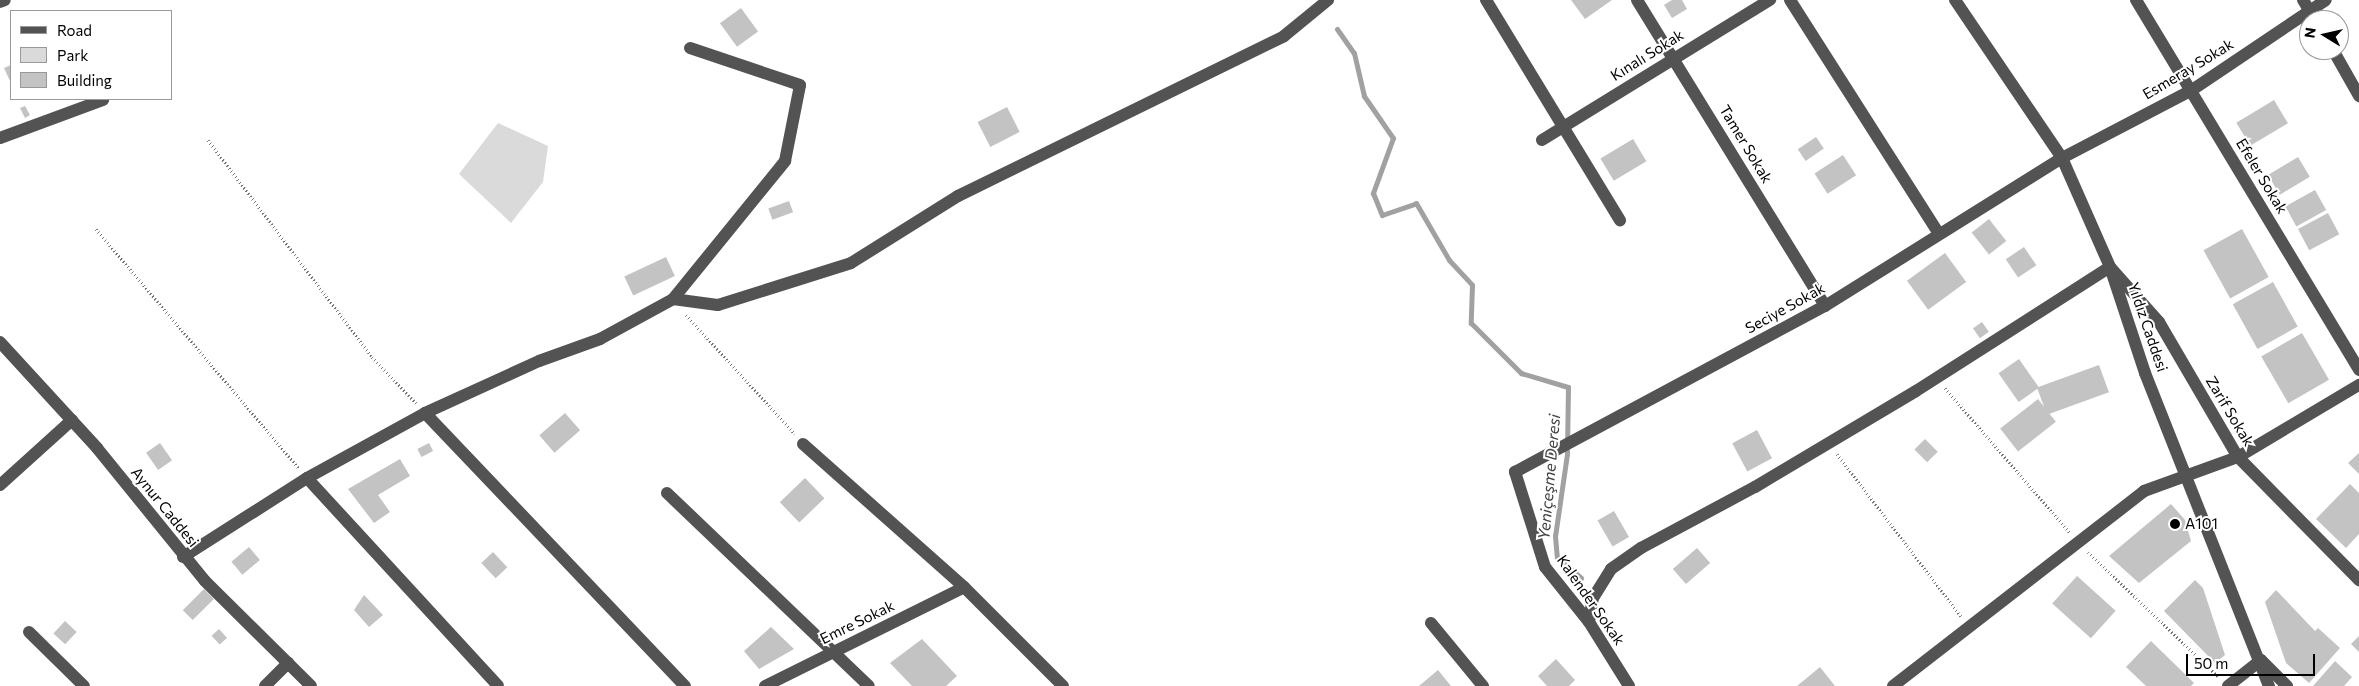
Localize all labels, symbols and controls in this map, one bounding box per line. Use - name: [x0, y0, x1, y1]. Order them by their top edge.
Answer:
- legend: [10, 10, 172, 100]
- north arrow: [2299, 10, 2349, 60]
- text: Road: [57, 21, 92, 39]
- street label: Kınalı Sokak: [1607, 25, 1687, 85]
- text: N: [2300, 26, 2319, 39]
- street label: Esmeray Sokak: [2139, 35, 2237, 103]
- text: Park: [57, 46, 88, 64]
- text: Building: [57, 71, 112, 89]
- street label: Tamer Sokak: [1716, 102, 1776, 186]
- street label: Efeler Sokak: [2232, 135, 2292, 217]
- street label: Seciye Sokak: [1742, 279, 1828, 337]
- street label: Yıldız Caddesi: [2124, 280, 2172, 374]
- street label: Zarif Sokak: [2202, 373, 2258, 449]
- water label: Yeniçeşme Deresi: [1534, 413, 1564, 541]
- street label: Aynur Caddesi: [127, 463, 203, 551]
- place label: A101: [2185, 515, 2218, 533]
- marker: A101: [2169, 518, 2181, 530]
- street label: Kalender Sokak: [1553, 552, 1629, 648]
- street label: Emre Sokak: [817, 596, 897, 648]
- scale bar: [2189, 644, 2318, 676]
- text: 50 m: [2194, 654, 2228, 672]

